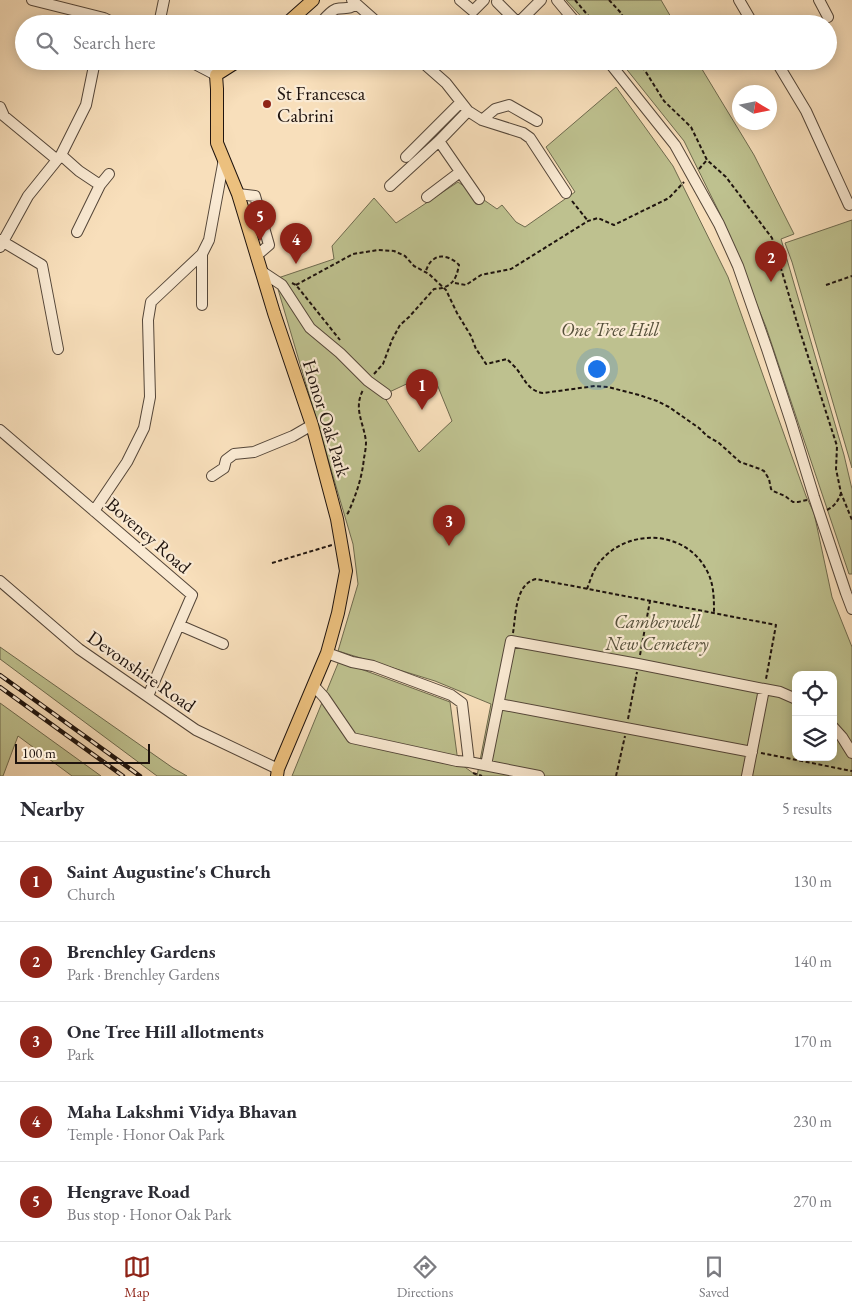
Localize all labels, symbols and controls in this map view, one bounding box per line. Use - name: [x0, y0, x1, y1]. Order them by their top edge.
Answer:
- search box: [15, 15, 837, 70]
- icon: search: [33, 29, 61, 57]
- text: Search here: [73, 30, 155, 55]
- place label: St Francesca Cabrini: [277, 81, 366, 128]
- north arrow: [732, 85, 777, 130]
- marker: St Francesca Cabrini: [261, 98, 273, 110]
- pin: 5: [244, 200, 276, 241]
- pin: 4: [280, 223, 312, 264]
- pin: 2: [755, 241, 787, 282]
- park label: One Tree Hill: [561, 317, 659, 342]
- street label: Honor Oak Park: [297, 356, 357, 481]
- your location: [584, 356, 610, 382]
- pin: 1: [406, 369, 438, 410]
- street label: Boveney Road: [101, 492, 197, 579]
- pin: 3: [433, 505, 465, 546]
- park label: Camberwell New Cemetery: [604, 609, 709, 656]
- street label: Devonshire Road: [83, 625, 201, 718]
- map controls: [792, 671, 837, 761]
- button: locate: [792, 671, 837, 716]
- button: layers: [792, 716, 837, 761]
- scale bar: [15, 741, 150, 764]
- text: 100 m: [22, 744, 56, 762]
- text: Nearby: [20, 795, 84, 822]
- text: 5 results: [782, 798, 832, 819]
- text: Saint Augustine's Church: [67, 859, 271, 884]
- text: 1: [32, 871, 40, 892]
- text: 130 m: [793, 871, 832, 892]
- text: Church: [67, 884, 115, 905]
- text: Brenchley Gardens: [67, 939, 215, 964]
- text: 2: [32, 951, 40, 972]
- text: 140 m: [793, 951, 832, 972]
- text: Park · Brenchley Gardens: [67, 964, 220, 985]
- text: One Tree Hill allotments: [67, 1019, 264, 1044]
- text: 3: [32, 1031, 40, 1052]
- text: 170 m: [793, 1031, 832, 1052]
- text: Park: [67, 1044, 94, 1065]
- text: Maha Lakshmi Vidya Bhavan: [67, 1099, 297, 1124]
- text: 4: [32, 1111, 40, 1132]
- text: 230 m: [793, 1111, 832, 1132]
- text: Temple · Honor Oak Park: [67, 1124, 225, 1145]
- text: Hengrave Road: [67, 1179, 190, 1204]
- text: 5: [32, 1191, 40, 1212]
- text: 270 m: [793, 1191, 832, 1212]
- text: Bus stop · Honor Oak Park: [67, 1204, 232, 1225]
- tab: Map: [123, 1253, 151, 1301]
- tab: Directions: [397, 1253, 453, 1301]
- tab: Saved: [699, 1253, 729, 1301]

